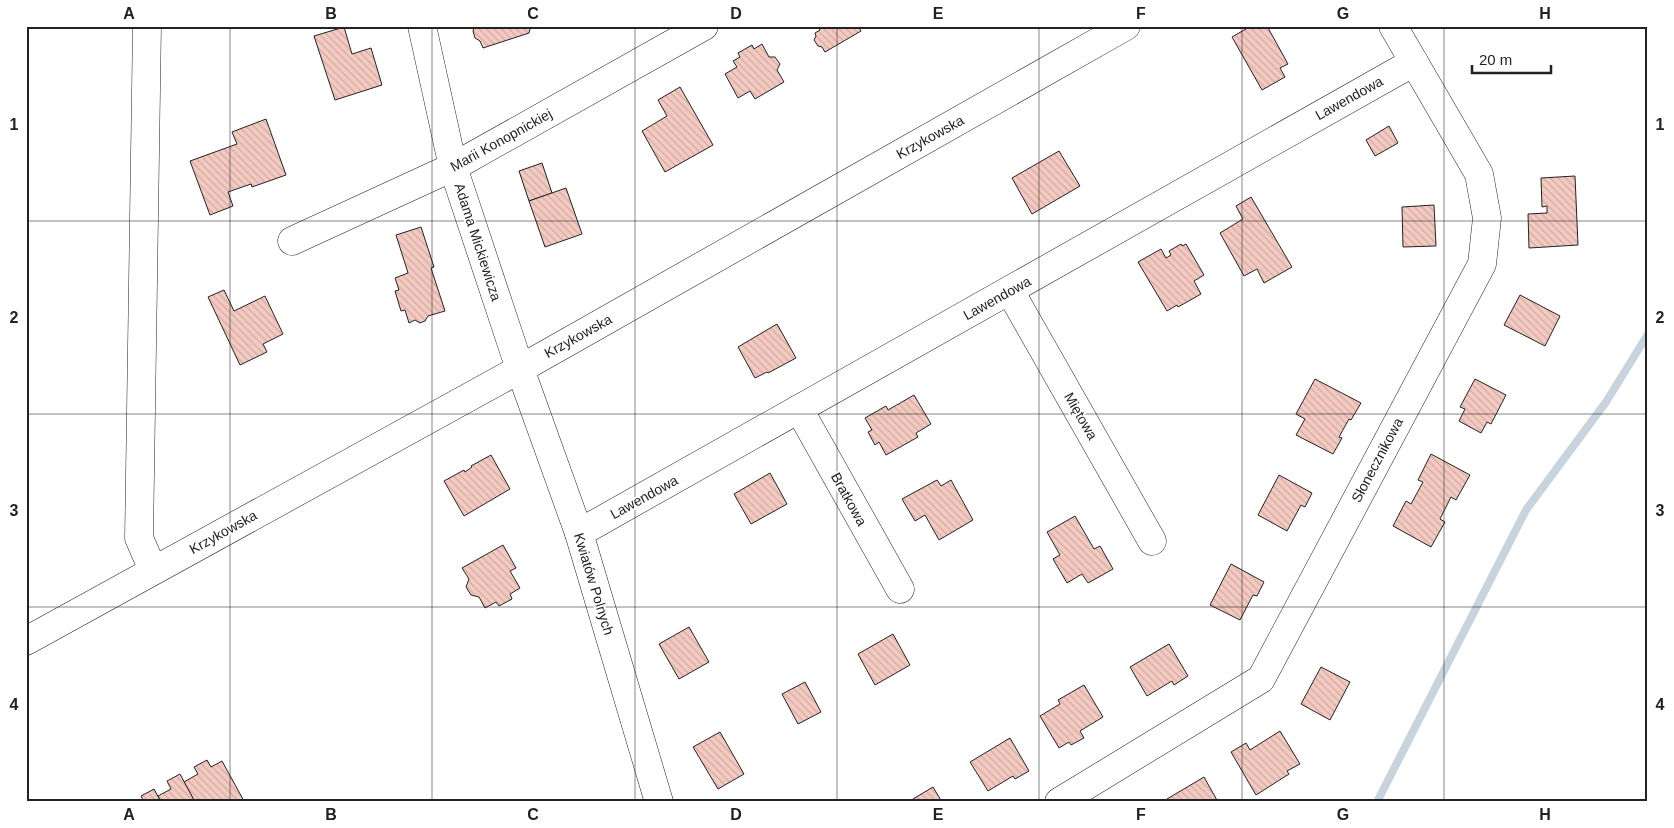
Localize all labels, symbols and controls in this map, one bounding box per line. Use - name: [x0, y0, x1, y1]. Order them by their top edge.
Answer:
- text: A: [123, 5, 135, 22]
- text: B: [325, 5, 337, 22]
- text: C: [527, 5, 539, 22]
- text: D: [730, 5, 742, 22]
- text: E: [933, 5, 944, 22]
- text: F: [1136, 5, 1146, 22]
- text: G: [1337, 5, 1349, 22]
- text: H: [1539, 5, 1551, 22]
- scale bar: [1472, 42, 1550, 74]
- text: 20 m: [1479, 51, 1512, 68]
- street label: Lawendowa: [1312, 73, 1386, 123]
- street label: Marii Konopnickiej: [447, 105, 555, 175]
- street label: Krzykowska: [893, 112, 967, 162]
- text: 1: [10, 116, 19, 133]
- text: 1: [1656, 116, 1665, 133]
- street label: Adama Mickiewicza: [451, 181, 505, 303]
- street label: Lawendowa: [960, 273, 1034, 323]
- text: 2: [10, 309, 19, 326]
- text: 2: [1656, 309, 1665, 326]
- street label: Krzykowska: [541, 311, 615, 361]
- street label: Miętowa: [1061, 389, 1101, 443]
- street label: Słonecznikowa: [1348, 415, 1406, 505]
- street label: Bratkowa: [828, 470, 870, 529]
- street label: Lawendowa: [607, 472, 681, 522]
- text: 3: [10, 502, 19, 519]
- text: 3: [1656, 502, 1665, 519]
- street label: Krzykowska: [186, 507, 260, 557]
- street label: Kwiatów Polnych: [571, 531, 617, 637]
- text: 4: [10, 696, 19, 713]
- text: 4: [1656, 696, 1665, 713]
- text: A: [123, 806, 135, 823]
- text: B: [325, 806, 337, 823]
- text: C: [527, 806, 539, 823]
- text: D: [730, 806, 742, 823]
- text: E: [933, 806, 944, 823]
- text: F: [1136, 806, 1146, 823]
- text: G: [1337, 806, 1349, 823]
- text: H: [1539, 806, 1551, 823]

